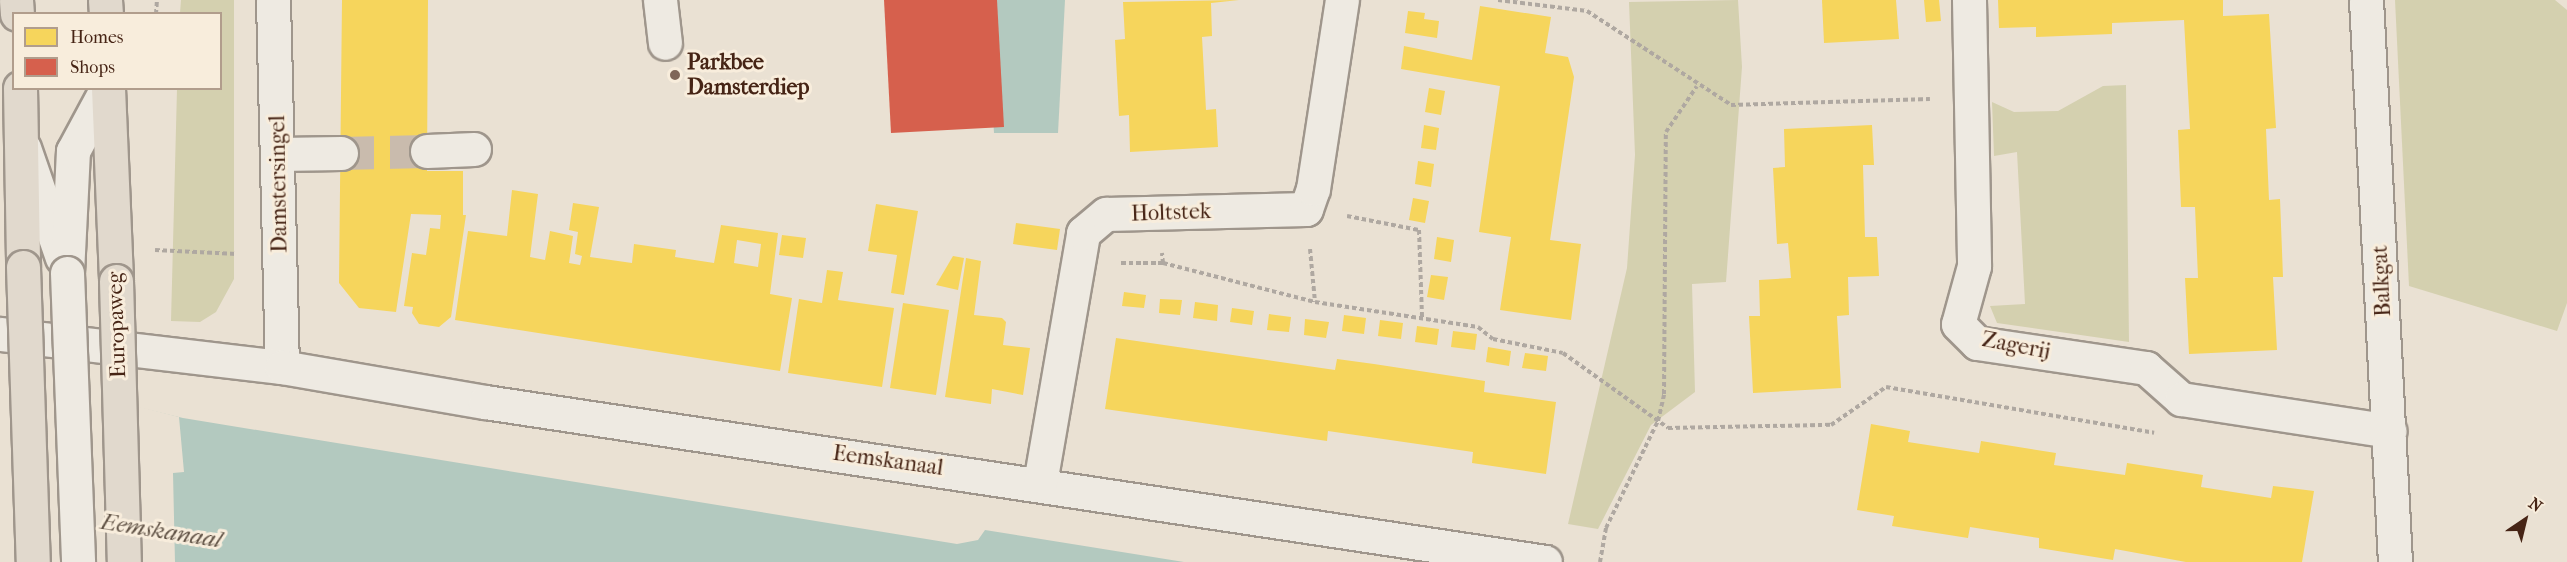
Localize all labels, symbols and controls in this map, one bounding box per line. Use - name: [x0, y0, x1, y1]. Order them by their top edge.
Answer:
- legend: [12, 12, 222, 90]
- text: Homes: [70, 27, 124, 48]
- place label: Parkbee Damsterdiep: [687, 49, 809, 100]
- text: Shops: [70, 57, 115, 78]
- marker: Parkbee Damsterdiep: [668, 68, 682, 82]
- street label: Damstersingel: [265, 115, 293, 253]
- street label: Holtstek: [1131, 198, 1211, 228]
- street label: Balkgat: [2367, 245, 2397, 317]
- street label: Europaweg: [102, 271, 132, 379]
- street label: Zagerij: [1980, 326, 2052, 366]
- street label: Eemskanaal: [831, 440, 945, 482]
- north arrow: [2495, 490, 2555, 550]
- text: N: [2525, 494, 2546, 516]
- water label: Eemskanaal: [99, 507, 223, 555]

